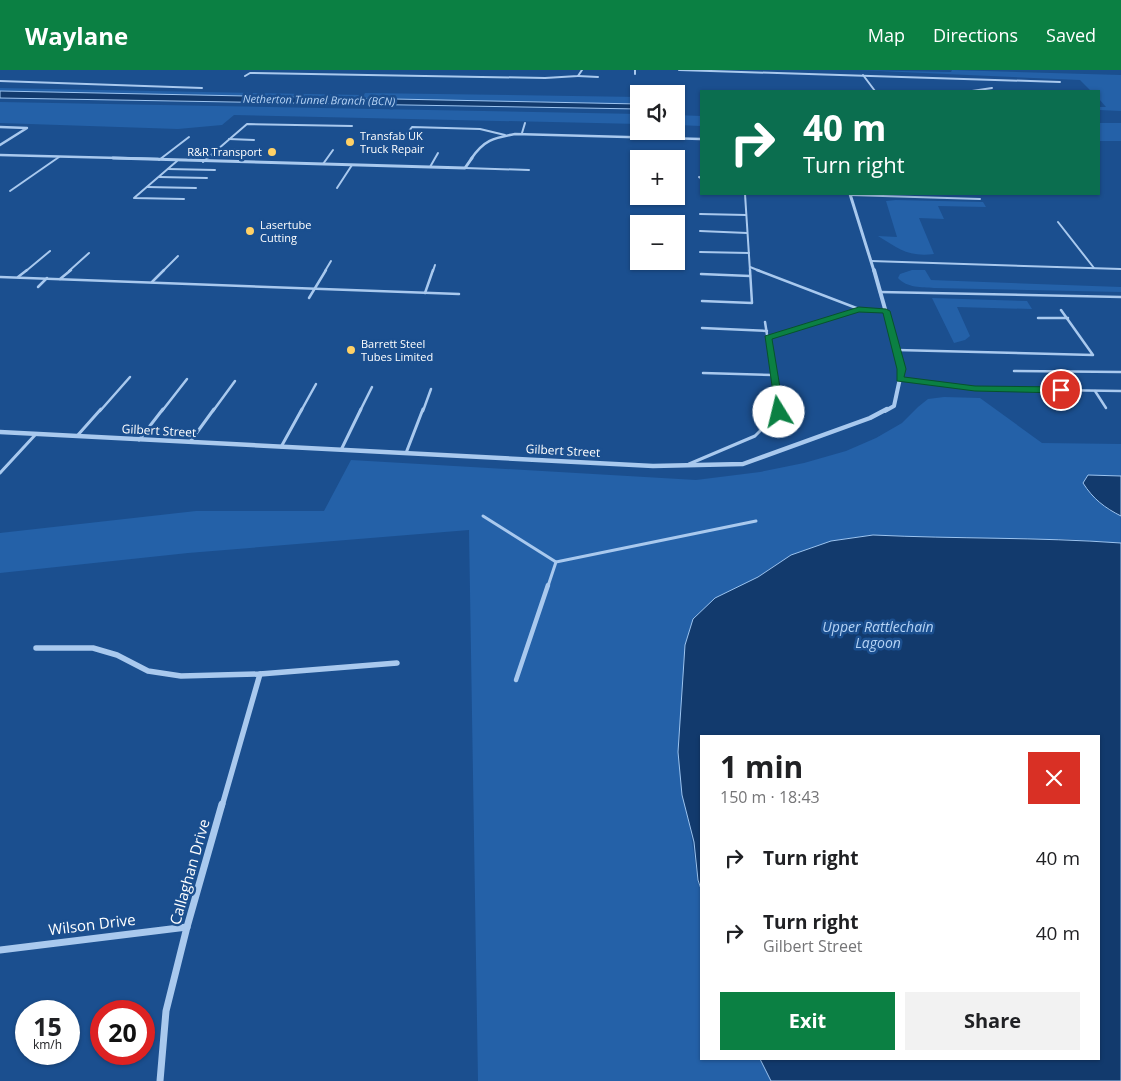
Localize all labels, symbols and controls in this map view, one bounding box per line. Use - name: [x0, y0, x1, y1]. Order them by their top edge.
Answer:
- text: Waylane: [25, 19, 128, 52]
- text: Map: [868, 23, 905, 47]
- text: Directions: [933, 23, 1018, 47]
- text: Saved: [1046, 23, 1096, 47]
- map controls: [630, 85, 685, 270]
- button: sound: [630, 85, 685, 140]
- water label: Netherton Tunnel Branch (BCN): [243, 91, 395, 108]
- text: 40 m: [803, 104, 886, 151]
- icon: right: [720, 110, 785, 175]
- place label: Transfab UK Truck Repair: [360, 128, 425, 156]
- marker: Transfab UK Truck Repair: [344, 136, 356, 148]
- place label: R&R Transport: [187, 144, 262, 159]
- marker: R&R Transport: [266, 146, 278, 158]
- text: Turn right: [803, 149, 905, 179]
- button: +: [630, 150, 685, 205]
- button: −: [630, 215, 685, 270]
- place label: Lasertube Cutting: [260, 217, 311, 245]
- marker: Lasertube Cutting: [244, 225, 256, 237]
- place label: Barrett Steel Tubes Limited: [361, 336, 433, 364]
- marker: Barrett Steel Tubes Limited: [345, 344, 357, 356]
- pin: [1040, 369, 1082, 411]
- icon: arrive: [1047, 376, 1075, 404]
- position arrow: [752, 385, 804, 437]
- street label: Gilbert Street: [121, 420, 197, 441]
- street label: Gilbert Street: [525, 440, 601, 461]
- water label: Upper Rattlechain Lagoon: [822, 617, 934, 652]
- text: 1 min: [720, 746, 803, 787]
- button: close: [1028, 752, 1080, 804]
- text: 150 m · 18:43: [720, 786, 820, 808]
- street label: Callaghan Drive: [164, 816, 214, 927]
- icon: right: [720, 844, 748, 872]
- text: Turn right: [763, 845, 858, 871]
- text: 40 m: [1036, 845, 1080, 871]
- street label: Wilson Drive: [47, 909, 136, 939]
- text: Turn right: [763, 909, 858, 935]
- icon: right: [720, 919, 748, 947]
- text: 40 m: [1036, 920, 1080, 946]
- text: Gilbert Street: [763, 935, 863, 957]
- button: Exit: [720, 992, 895, 1050]
- button: Share: [905, 992, 1080, 1050]
- speed limit sign: 20: [90, 1000, 155, 1065]
- text: 15: [33, 1009, 62, 1043]
- text: km/h: [33, 1036, 62, 1053]

